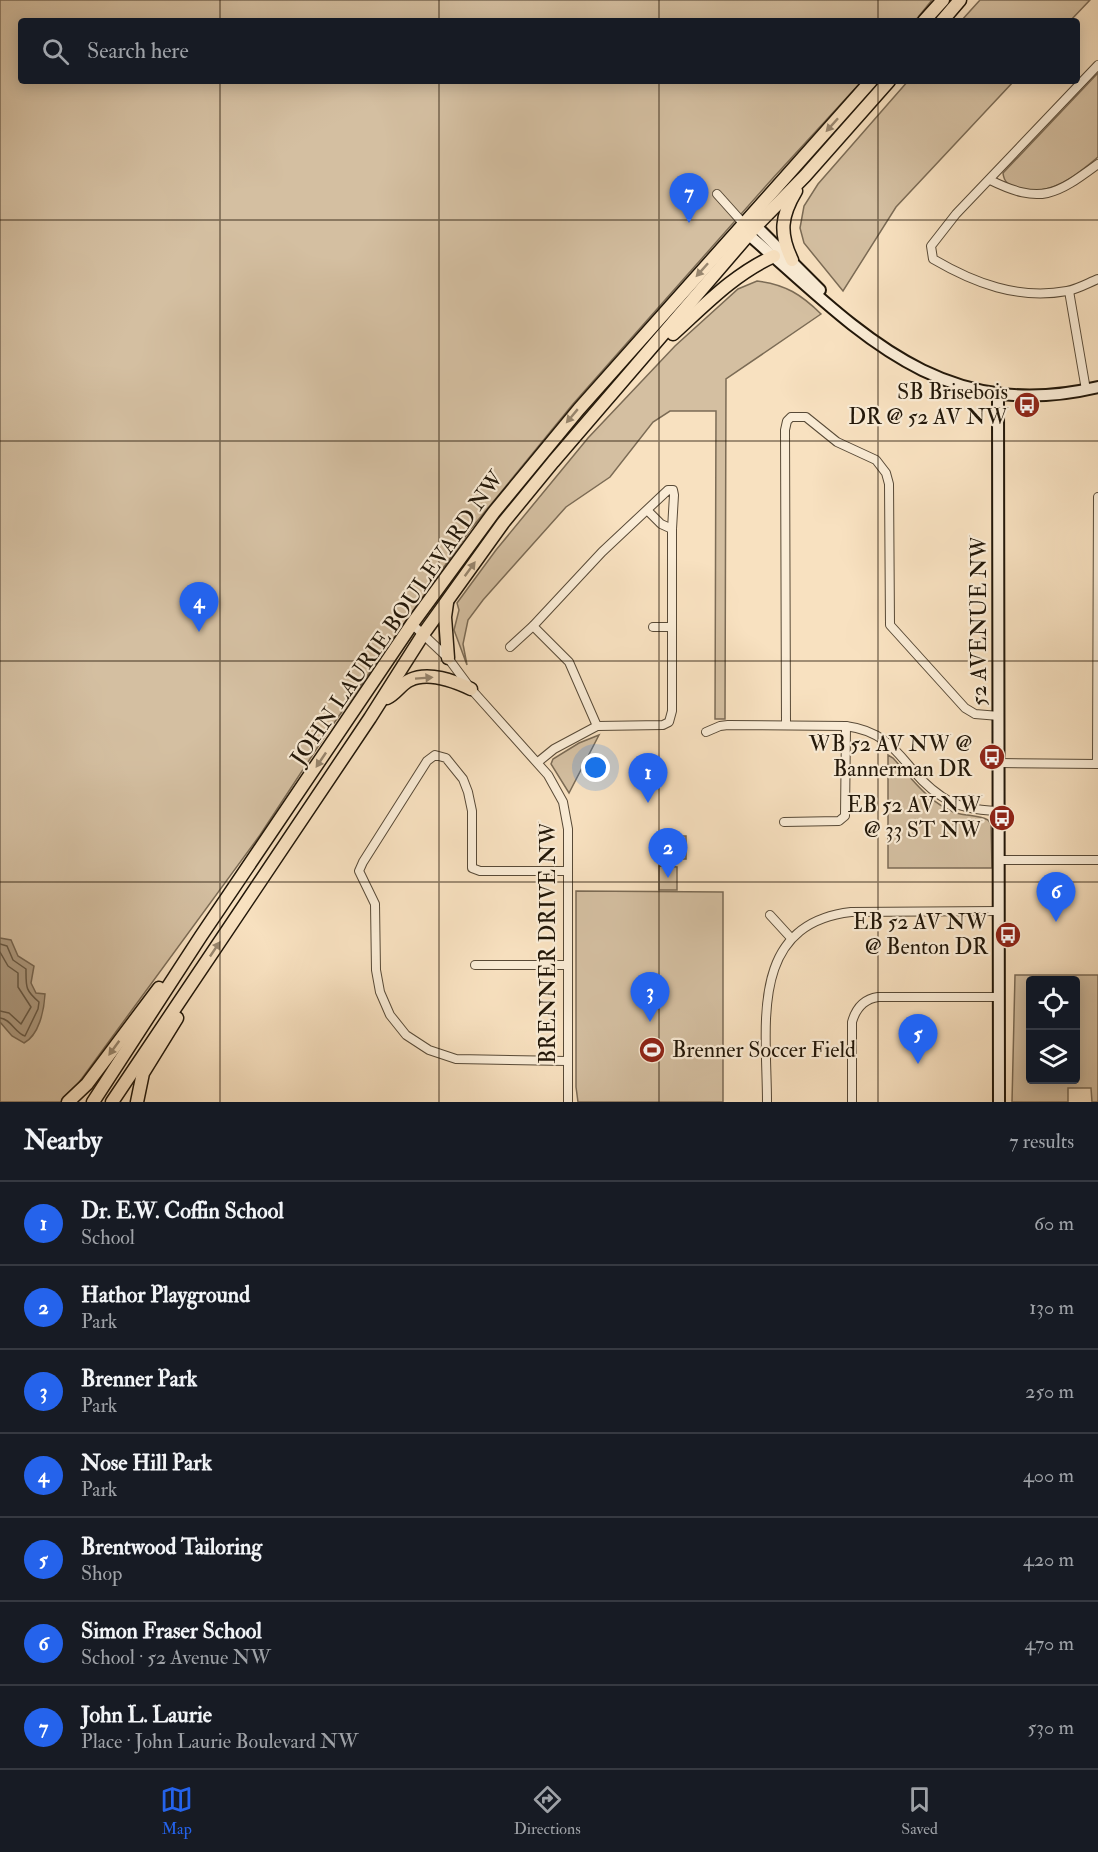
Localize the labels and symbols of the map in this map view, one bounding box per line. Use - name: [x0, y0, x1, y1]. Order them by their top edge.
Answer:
- one-way arrow: [825, 117, 839, 132]
- pin: 7: [670, 174, 708, 223]
- one-way arrow: [696, 262, 709, 277]
- place label: SB Brisebois DR @ 52 AV NW: [848, 378, 1010, 431]
- bus stop icon: SB Brisebois DR @ 52 AV NW: [1012, 390, 1042, 420]
- one-way arrow: [566, 408, 579, 424]
- street label: JOHN LAURIE BOULEVARD NW: [284, 464, 511, 771]
- street label: 52 AVENUE NW: [965, 534, 993, 706]
- one-way arrow: [464, 561, 476, 577]
- pin: 4: [180, 582, 218, 632]
- one-way arrow: [414, 674, 433, 683]
- place label: WB 52 AV NW @ Bannerman DR: [808, 730, 973, 783]
- bus stop icon: WB 52 AV NW @ Bannerman DR: [977, 742, 1007, 772]
- one-way arrow: [315, 751, 327, 767]
- your location: [581, 753, 610, 782]
- pin: 1: [628, 754, 668, 803]
- place label: EB 52 AV NW @ 33 ST NW: [847, 791, 984, 844]
- bus stop icon: EB 52 AV NW @ 33 ST NW: [987, 803, 1017, 833]
- street label: BRENNER DRIVE NW: [534, 820, 562, 1064]
- pin: 2: [648, 828, 688, 878]
- pin: 6: [1036, 872, 1076, 922]
- place label: EB 52 AV NW @ Benton DR: [853, 908, 990, 961]
- bus stop icon: EB 52 AV NW @ Benton DR: [993, 920, 1023, 950]
- one-way arrow: [209, 941, 220, 957]
- pin: 3: [630, 972, 670, 1022]
- pin: 5: [898, 1014, 938, 1064]
- sports icon: Brenner Soccer Field: [637, 1035, 667, 1065]
- place label: Brenner Soccer Field: [672, 1036, 856, 1064]
- one-way arrow: [108, 1040, 120, 1055]

